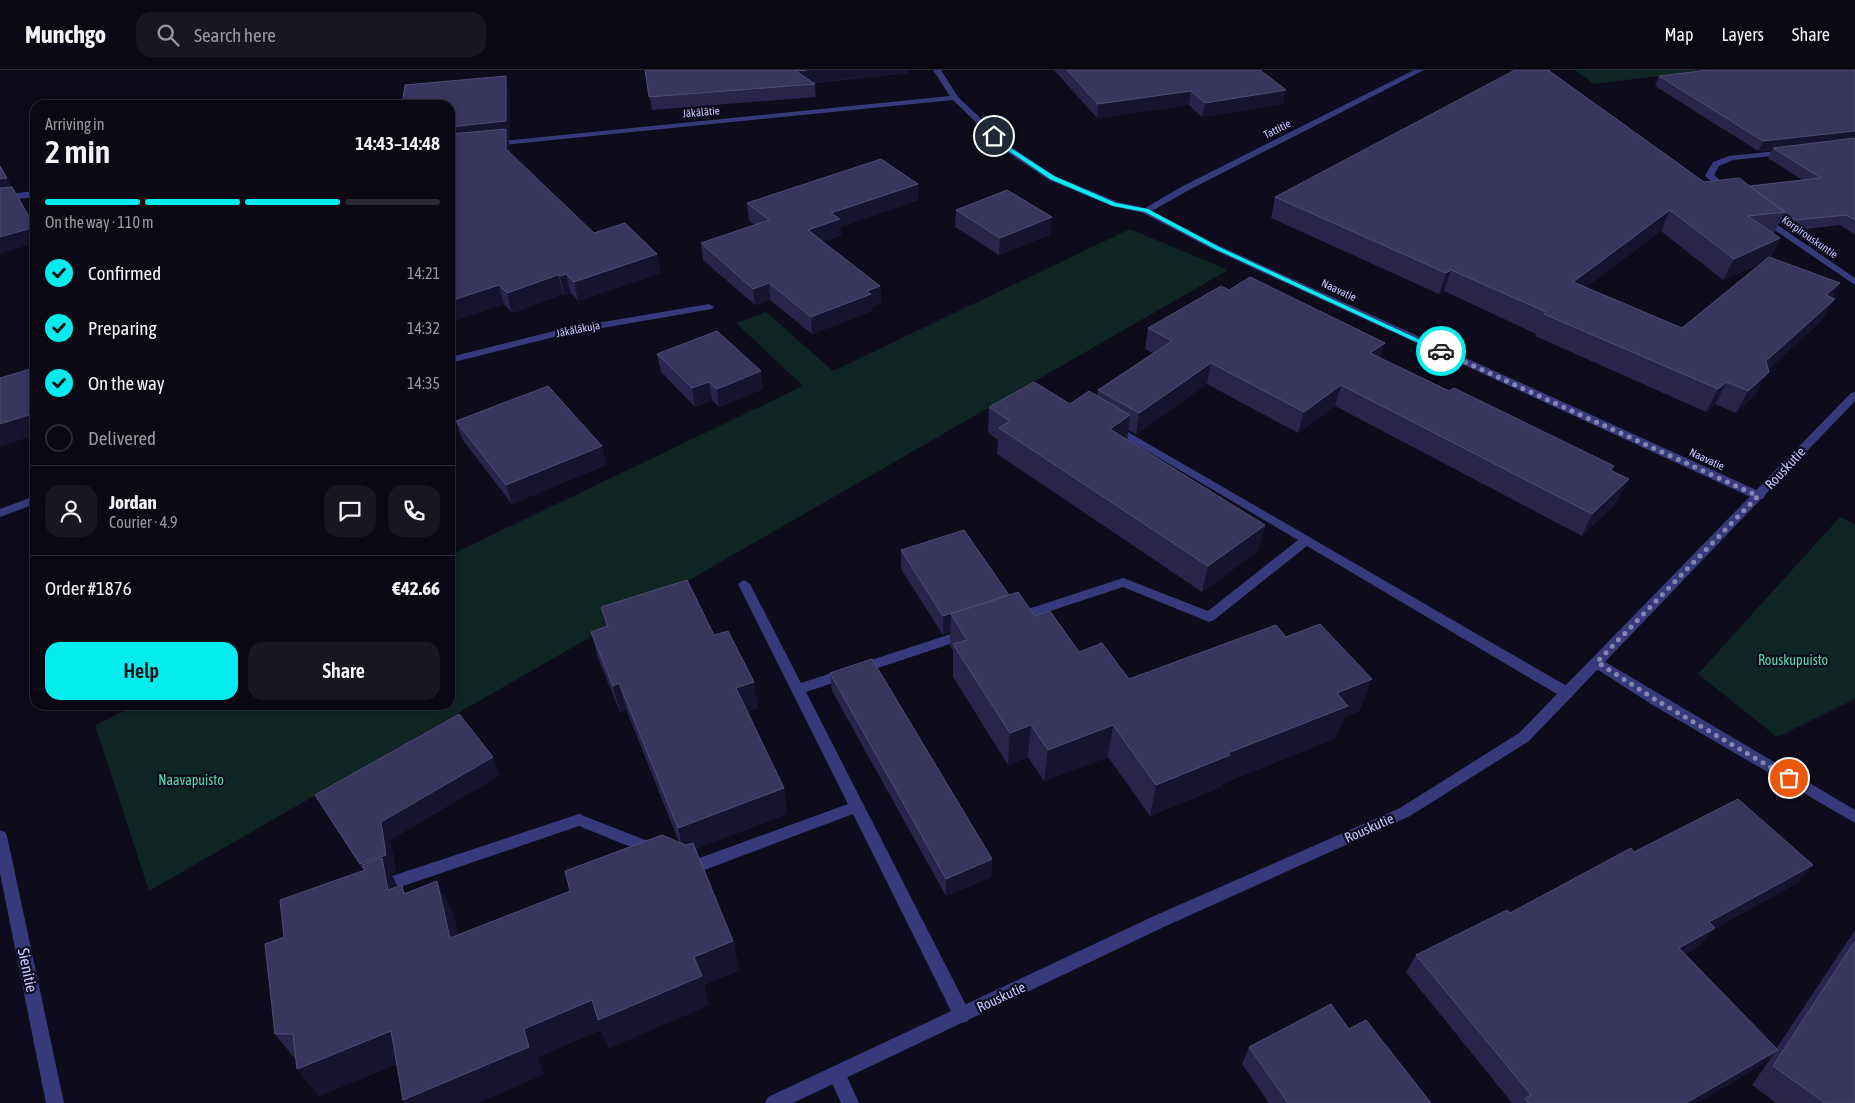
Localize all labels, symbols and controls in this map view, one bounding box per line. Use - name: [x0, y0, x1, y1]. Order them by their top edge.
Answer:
- search box: [136, 12, 486, 57]
- text: Munchgo: [25, 21, 106, 48]
- icon: search: [154, 21, 182, 49]
- text: Search here: [194, 24, 276, 46]
- text: Map: [1664, 24, 1693, 45]
- text: Layers: [1721, 24, 1764, 45]
- text: Share: [1792, 24, 1830, 45]
- street label: Jäkälätie: [682, 104, 720, 120]
- text: Arriving in: [45, 115, 105, 133]
- pin: [973, 115, 1015, 157]
- street label: Tattitie: [1261, 117, 1293, 141]
- icon: home: [980, 122, 1008, 150]
- text: 14:43–14:48: [355, 132, 440, 154]
- text: 2 min: [45, 133, 110, 170]
- text: On the way · 110 m: [45, 213, 154, 231]
- street label: Korpirouskuntie: [1780, 213, 1840, 261]
- icon: check: [45, 259, 73, 287]
- text: Confirmed: [88, 262, 161, 284]
- text: 14:21: [407, 264, 440, 282]
- street label: Naavatie: [1320, 277, 1358, 303]
- icon: check: [45, 314, 73, 342]
- text: Preparing: [88, 317, 157, 339]
- text: 14:32: [407, 319, 440, 337]
- street label: Jäkäläkuja: [555, 319, 601, 339]
- courier: [1416, 326, 1466, 376]
- icon: car: [1427, 337, 1455, 365]
- icon: check: [45, 369, 73, 397]
- text: On the way: [88, 372, 165, 394]
- text: 14:35: [407, 374, 440, 392]
- text: Delivered: [88, 427, 156, 449]
- street label: Rouskutie: [1761, 444, 1809, 492]
- street label: Naavatie: [1688, 446, 1726, 472]
- button: person: [45, 485, 97, 537]
- button: chat: [324, 485, 376, 537]
- button: phone: [388, 485, 440, 537]
- text: Jordan: [109, 491, 157, 513]
- text: Courier · 4.9: [109, 513, 178, 531]
- text: Order #1876: [45, 577, 132, 599]
- text: €42.66: [392, 577, 440, 599]
- button: Help: [45, 642, 238, 700]
- button: Share: [248, 642, 440, 700]
- park label: Rouskupuisto: [1758, 652, 1828, 668]
- pin: [1768, 757, 1810, 799]
- icon: bag: [1775, 764, 1803, 792]
- park label: Naavapuisto: [158, 772, 224, 788]
- street label: Rouskutie: [1342, 810, 1396, 846]
- street label: Sienitie: [15, 946, 41, 994]
- street label: Rouskutie: [974, 979, 1028, 1015]

